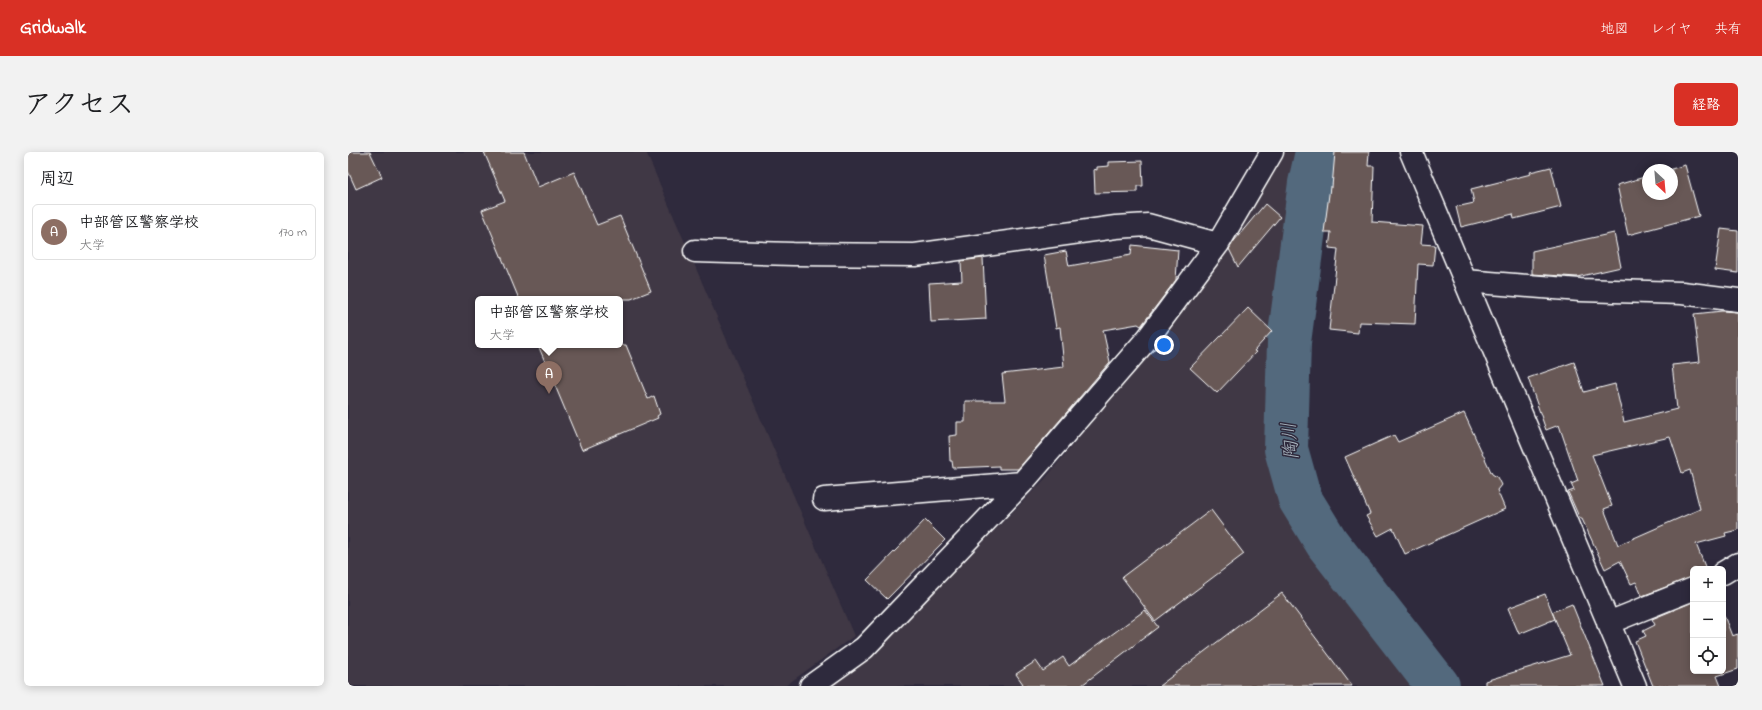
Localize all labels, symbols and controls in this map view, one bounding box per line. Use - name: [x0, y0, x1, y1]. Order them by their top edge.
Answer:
- text: Gridwalk: [20, 15, 86, 42]
- text: 地図: [1601, 19, 1629, 40]
- text: レイヤ: [1651, 19, 1692, 40]
- text: 共有: [1714, 19, 1742, 40]
- button: 経路: [1674, 83, 1738, 126]
- text: アクセス: [24, 86, 134, 127]
- north arrow: [1642, 164, 1678, 200]
- text: 周辺: [40, 167, 74, 192]
- text: 中部管区警察学校: [79, 212, 199, 234]
- text: A: [50, 223, 58, 242]
- text: 170 m: [279, 223, 307, 242]
- text: 大学: [79, 236, 105, 255]
- popup: [475, 296, 623, 348]
- text: 中部管区警察学校: [489, 302, 609, 324]
- text: 大学: [489, 326, 515, 345]
- your location: [1154, 335, 1174, 355]
- pin: A: [536, 361, 562, 394]
- water label: 陶川: [1276, 421, 1307, 461]
- map controls: [1690, 566, 1726, 674]
- button: +: [1690, 566, 1726, 602]
- button: −: [1690, 602, 1726, 638]
- button: locate: [1690, 638, 1726, 674]

